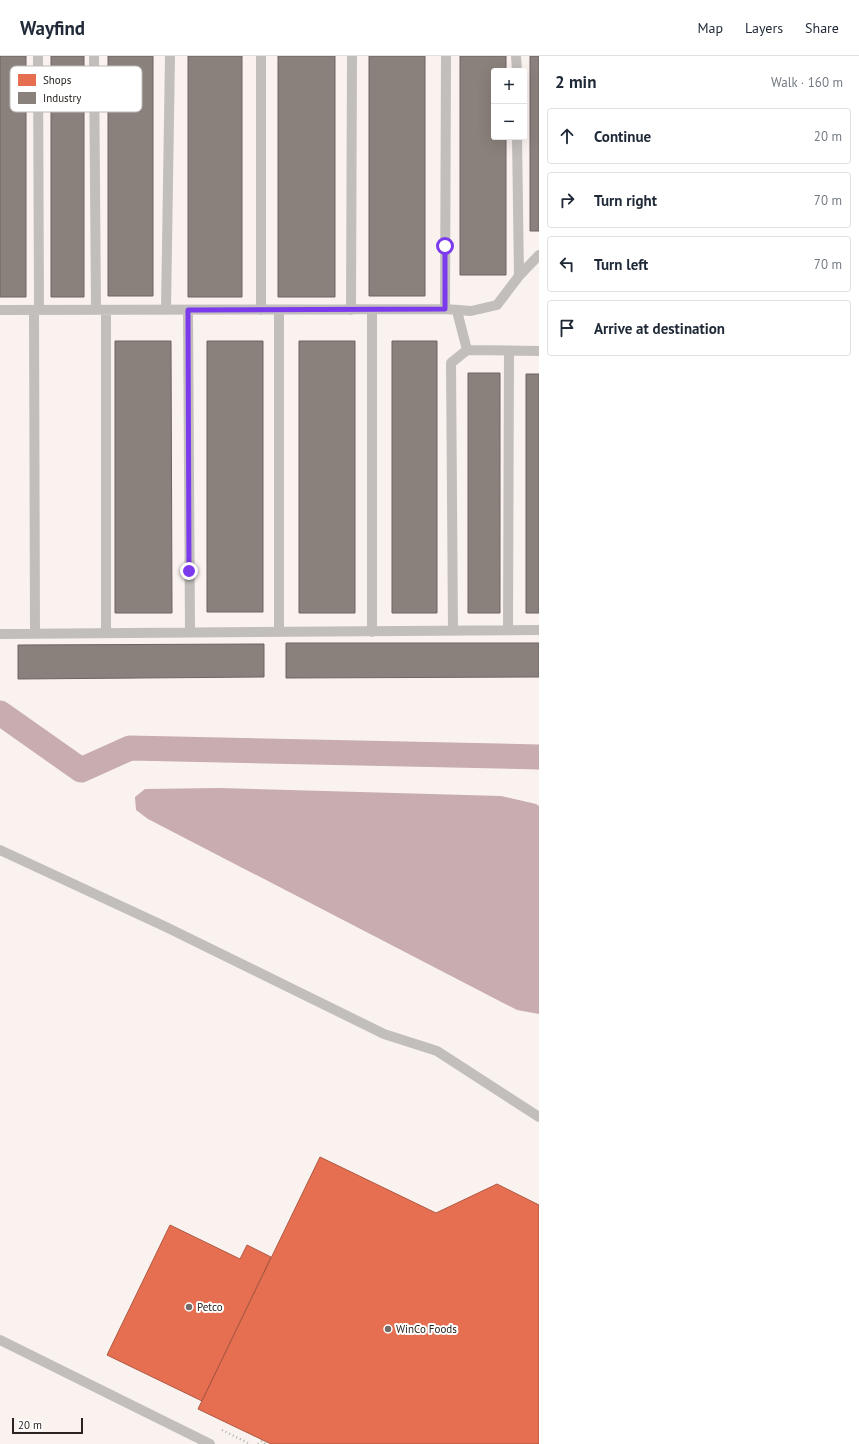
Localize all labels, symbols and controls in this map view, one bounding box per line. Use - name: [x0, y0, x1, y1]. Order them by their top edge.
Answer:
- text: Wayfind: [20, 16, 85, 40]
- text: Map: [697, 19, 723, 37]
- text: Layers: [745, 19, 783, 37]
- text: Share: [805, 19, 839, 37]
- legend: [10, 66, 142, 112]
- map controls: [491, 68, 527, 140]
- button: +: [491, 68, 527, 104]
- text: 2 min: [555, 71, 596, 93]
- text: Shops: [43, 73, 72, 87]
- text: Walk · 160 m: [771, 74, 843, 91]
- text: Industry: [43, 91, 82, 105]
- button: −: [491, 104, 527, 140]
- icon: ahead: [556, 125, 578, 147]
- text: Continue: [594, 127, 651, 146]
- text: 20 m: [814, 128, 842, 145]
- icon: right: [556, 189, 578, 211]
- text: Turn right: [594, 191, 657, 210]
- text: 70 m: [814, 192, 842, 209]
- route start: [436, 237, 454, 255]
- icon: left: [556, 253, 578, 275]
- text: Turn left: [594, 255, 648, 274]
- text: 70 m: [814, 256, 842, 273]
- icon: arrive: [556, 317, 578, 339]
- text: Arrive at destination: [594, 319, 725, 338]
- route end: [180, 562, 198, 580]
- place label: Petco: [197, 1300, 223, 1314]
- marker: Petco: [184, 1302, 194, 1312]
- place label: WinCo Foods: [396, 1322, 457, 1336]
- marker: WinCo Foods: [383, 1324, 393, 1334]
- scale bar: [12, 1416, 83, 1435]
- text: 20 m: [18, 1418, 42, 1432]

